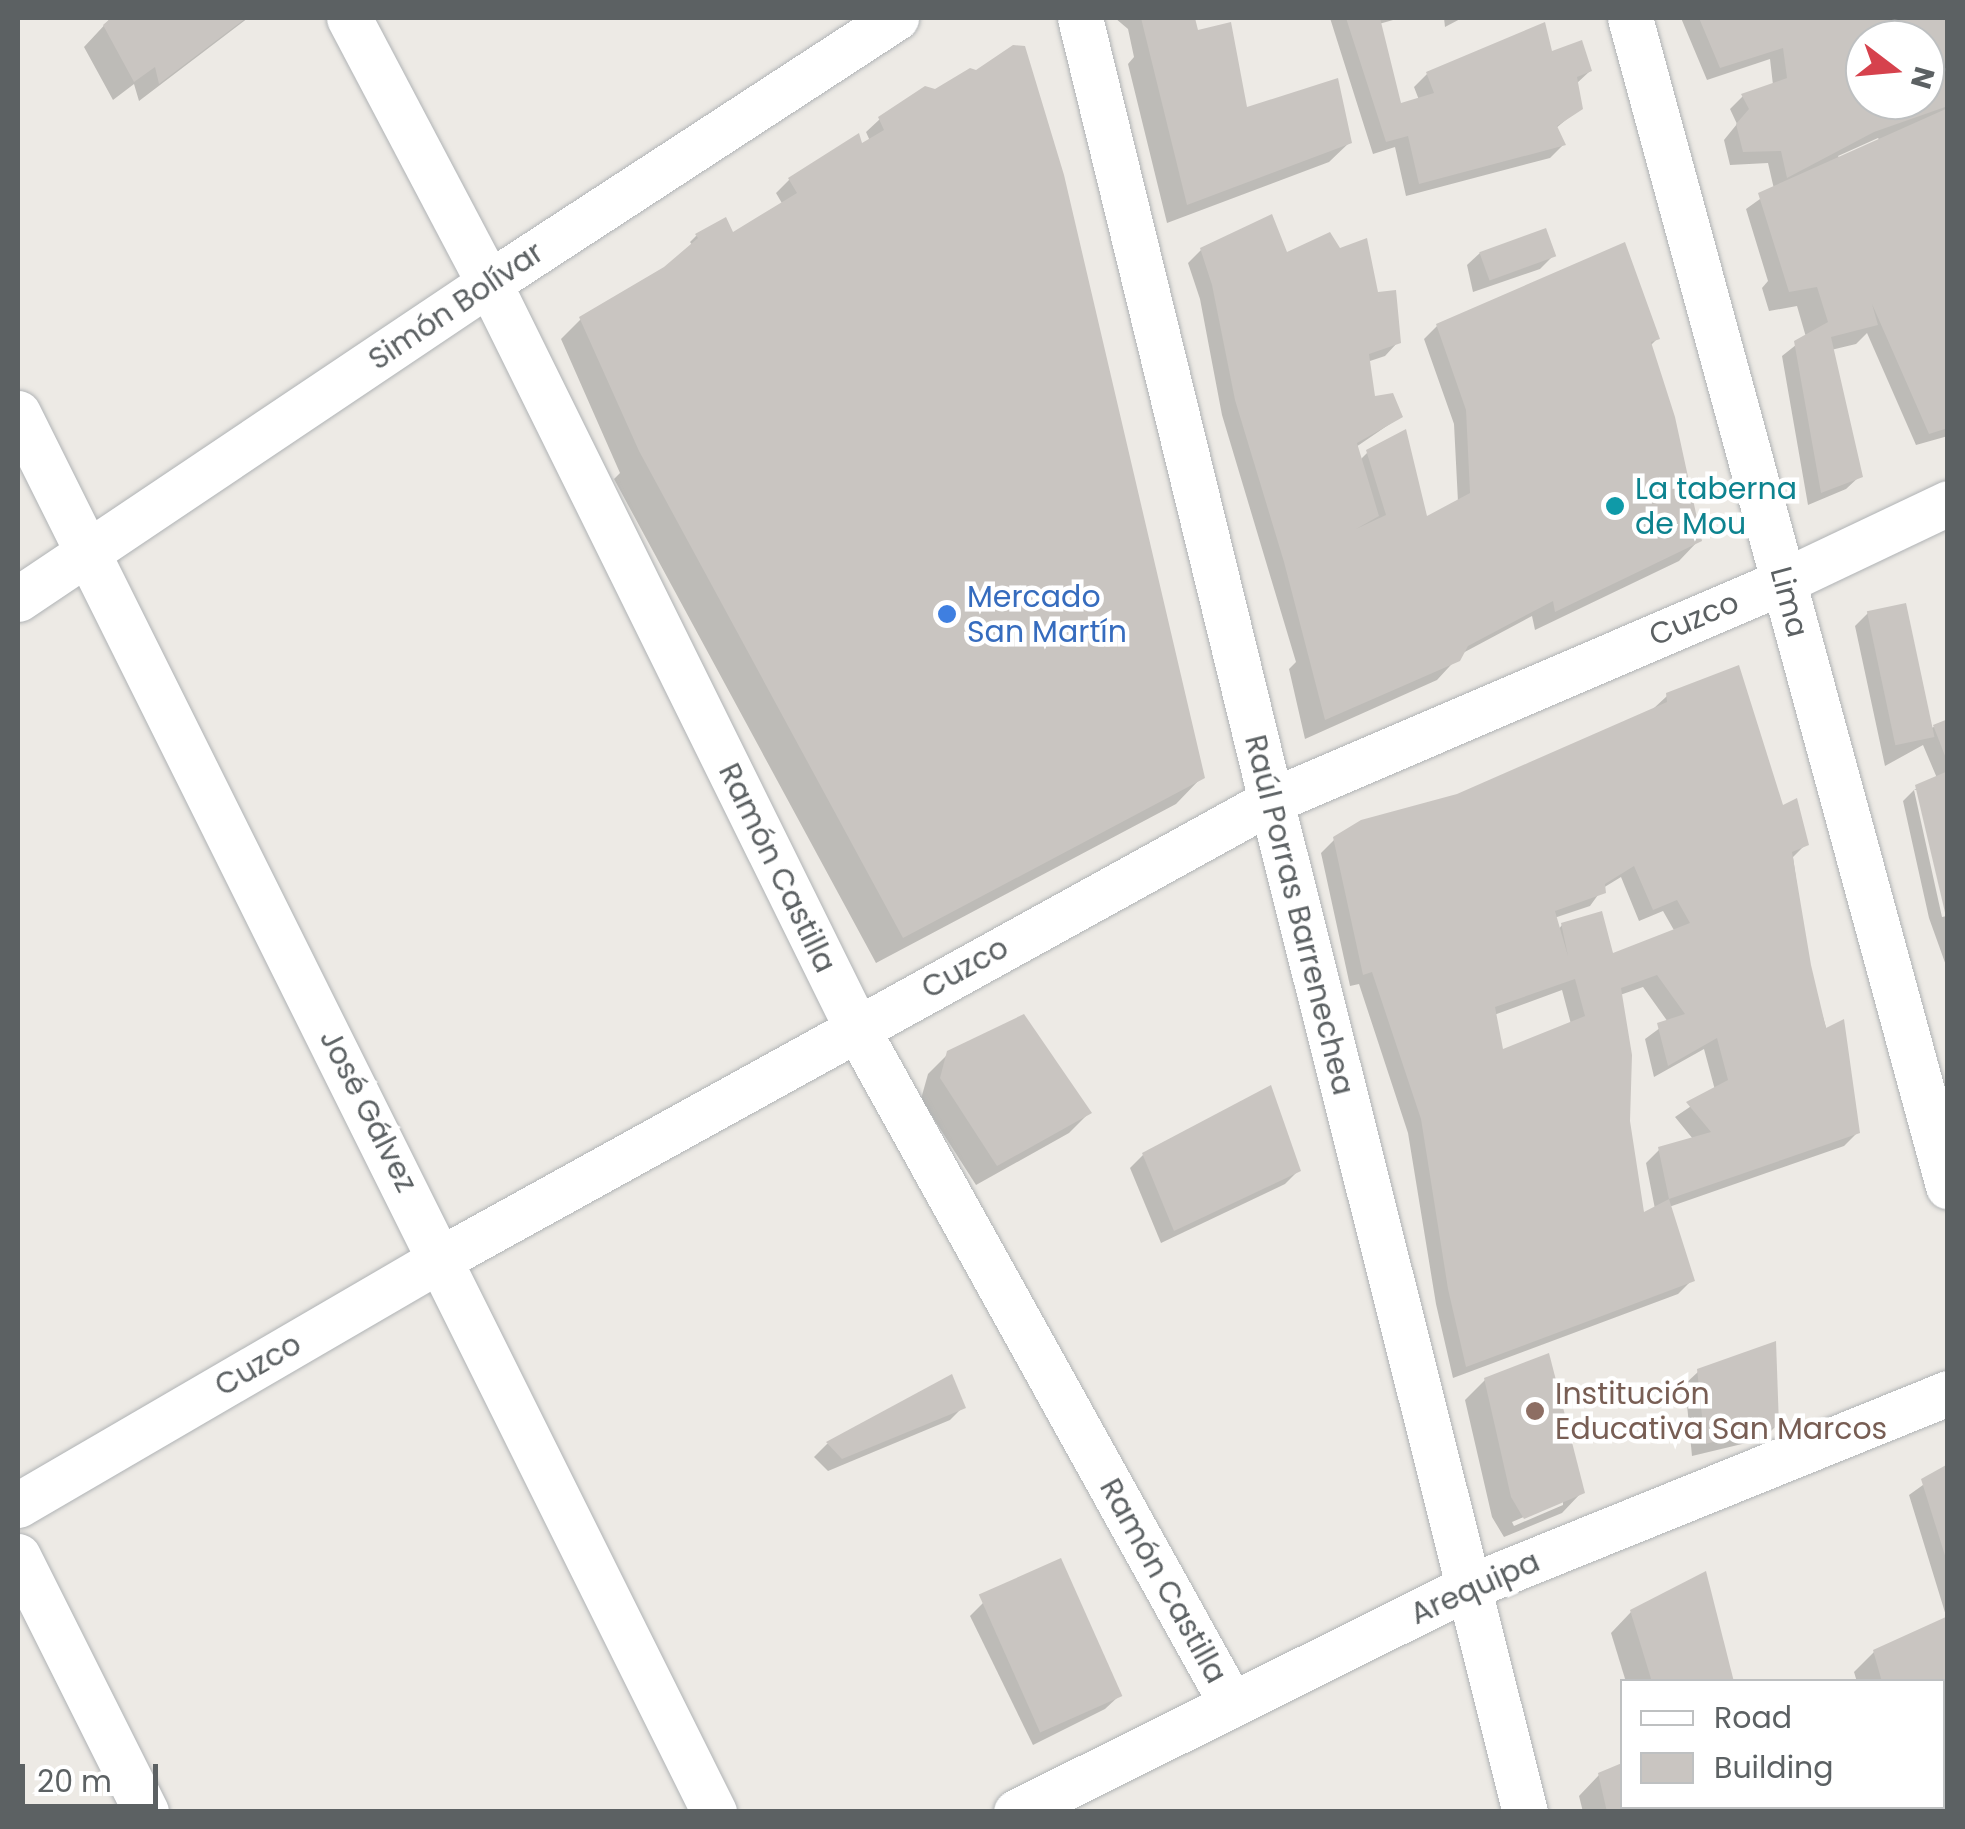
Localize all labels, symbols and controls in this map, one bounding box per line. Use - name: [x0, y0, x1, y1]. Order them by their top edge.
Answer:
- north arrow: [1845, 20, 1945, 120]
- text: N: [1901, 62, 1944, 93]
- street label: Simón Bolívar: [362, 234, 550, 378]
- place label: La taberna de Mou: [1635, 471, 1797, 542]
- marker: La taberna de Mou: [1604, 495, 1626, 517]
- street label: Lima: [1762, 563, 1816, 641]
- place label: Mercado San Martín: [967, 579, 1127, 650]
- street label: Cuzco: [1644, 584, 1744, 654]
- marker: Mercado San Martín: [936, 603, 958, 625]
- street label: Raúl Porras Barrenechea: [1237, 731, 1361, 1099]
- street label: Ramón Castilla: [711, 758, 843, 978]
- street label: Cuzco: [915, 930, 1015, 1006]
- street label: José Gálvez: [312, 1024, 424, 1198]
- street label: Cuzco: [209, 1326, 307, 1404]
- place label: Institución Educativa San Marcos: [1555, 1376, 1887, 1446]
- marker: Institución Educativa San Marcos: [1524, 1400, 1546, 1422]
- street label: Ramón Castilla: [1092, 1472, 1234, 1690]
- street label: Arequipa: [1405, 1544, 1545, 1632]
- legend: [1620, 1679, 1945, 1809]
- text: Road: [1714, 1696, 1792, 1739]
- scale bar: [25, 1744, 162, 1806]
- text: Building: [1714, 1746, 1834, 1789]
- text: 20 m: [37, 1760, 112, 1803]

